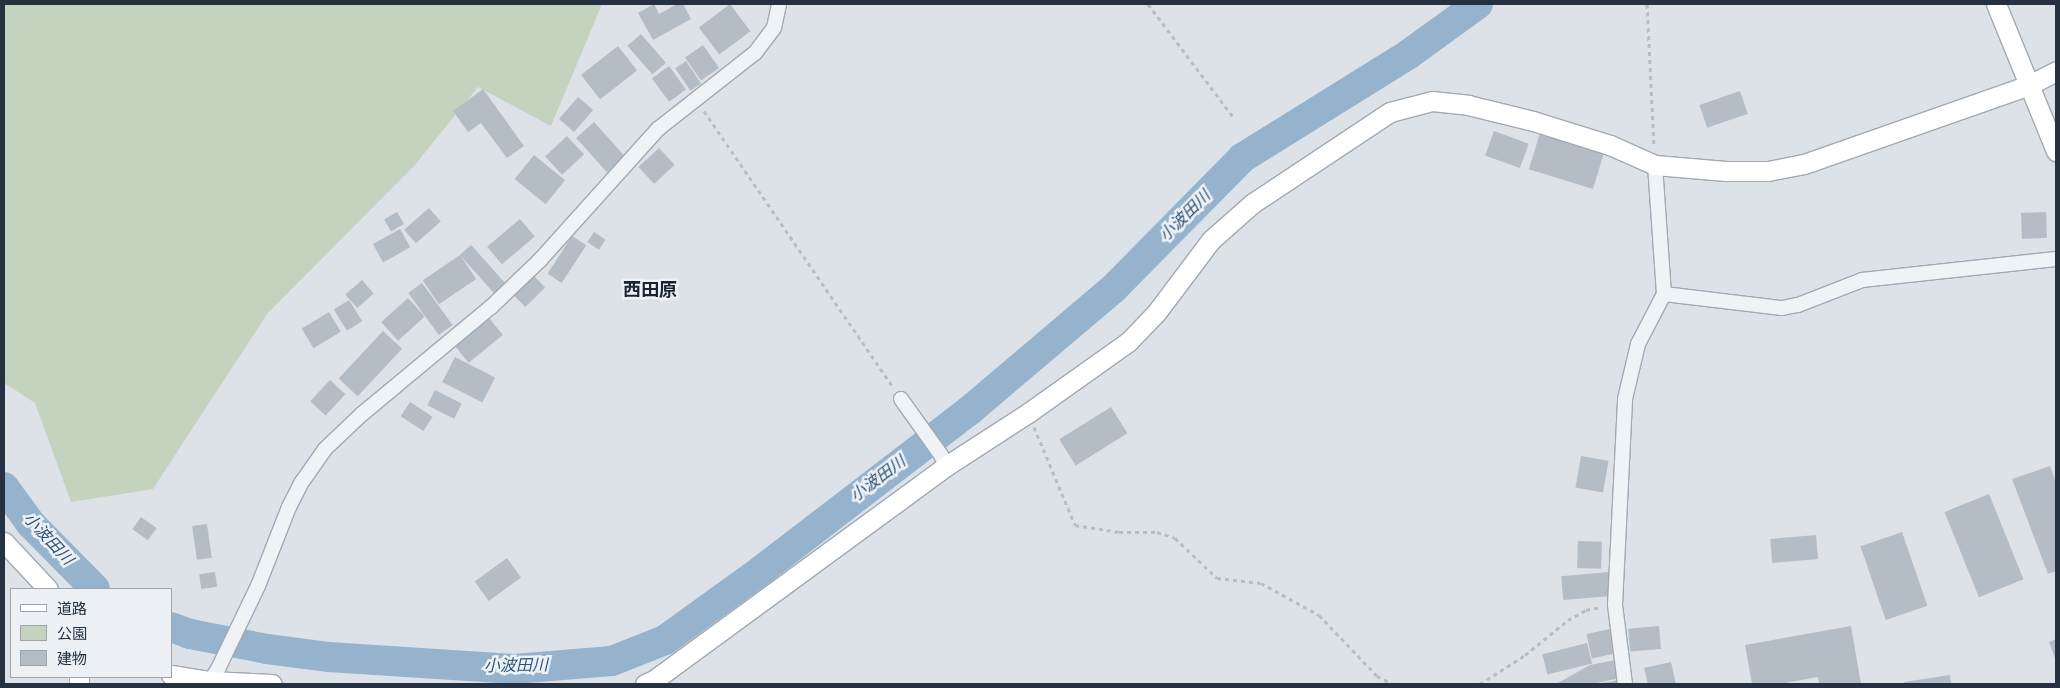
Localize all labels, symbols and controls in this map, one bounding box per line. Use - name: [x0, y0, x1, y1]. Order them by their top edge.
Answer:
- water label: 小波田川: [1156, 187, 1214, 245]
- district label: 西田原: [623, 279, 677, 301]
- water label: 小波田川: [847, 452, 909, 506]
- water label: 小波田川: [19, 509, 77, 569]
- legend: [10, 588, 172, 678]
- text: 道路: [57, 600, 87, 618]
- text: 公園: [57, 625, 87, 643]
- text: 建物: [57, 650, 87, 668]
- water label: 小波田川: [484, 656, 548, 676]

